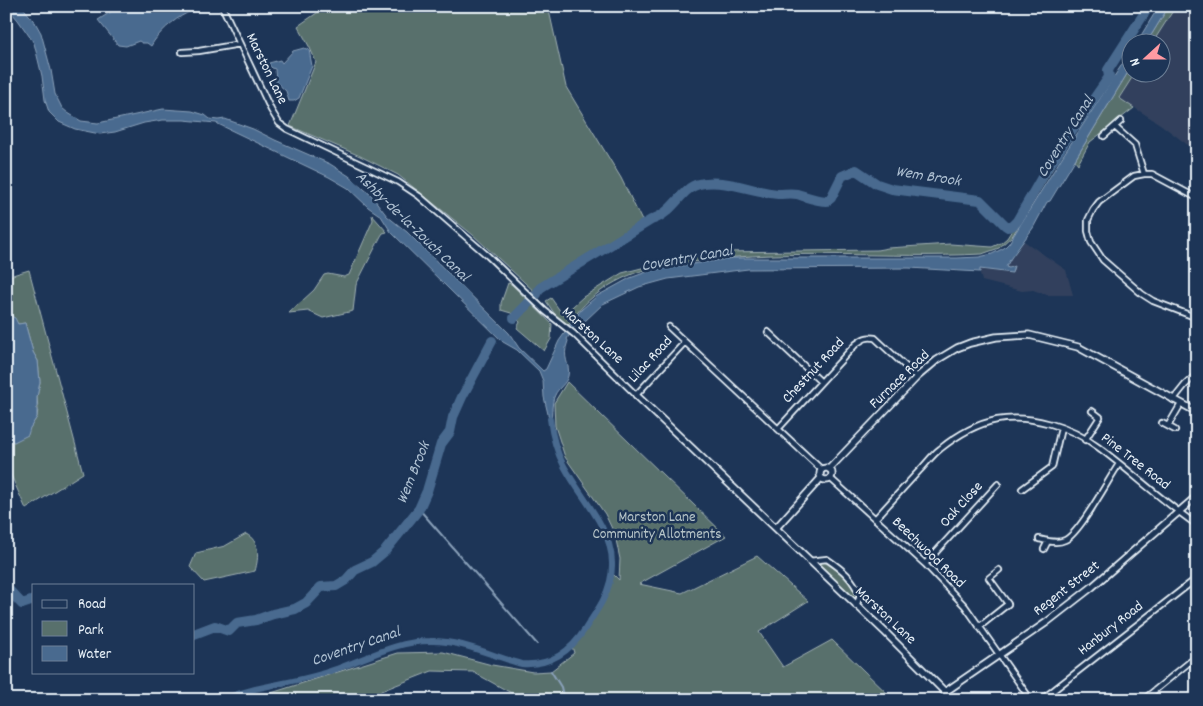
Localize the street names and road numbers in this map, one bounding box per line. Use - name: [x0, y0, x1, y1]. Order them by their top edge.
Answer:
- street label: Marston Lane: [239, 30, 293, 109]
- street label: Marston Lane: [556, 302, 628, 370]
- street label: Lilac Road: [624, 332, 678, 388]
- street label: Chestnut Road: [778, 333, 850, 409]
- street label: Furnace Road: [865, 345, 935, 415]
- street label: Pine Tree Road: [1096, 428, 1174, 496]
- street label: Oak Close: [935, 477, 989, 533]
- street label: Beechwood Road: [886, 512, 970, 594]
- street label: Regent Street: [1029, 556, 1105, 622]
- street label: Marston Lane: [849, 582, 921, 651]
- street label: Hanbury Road: [1074, 596, 1148, 662]

